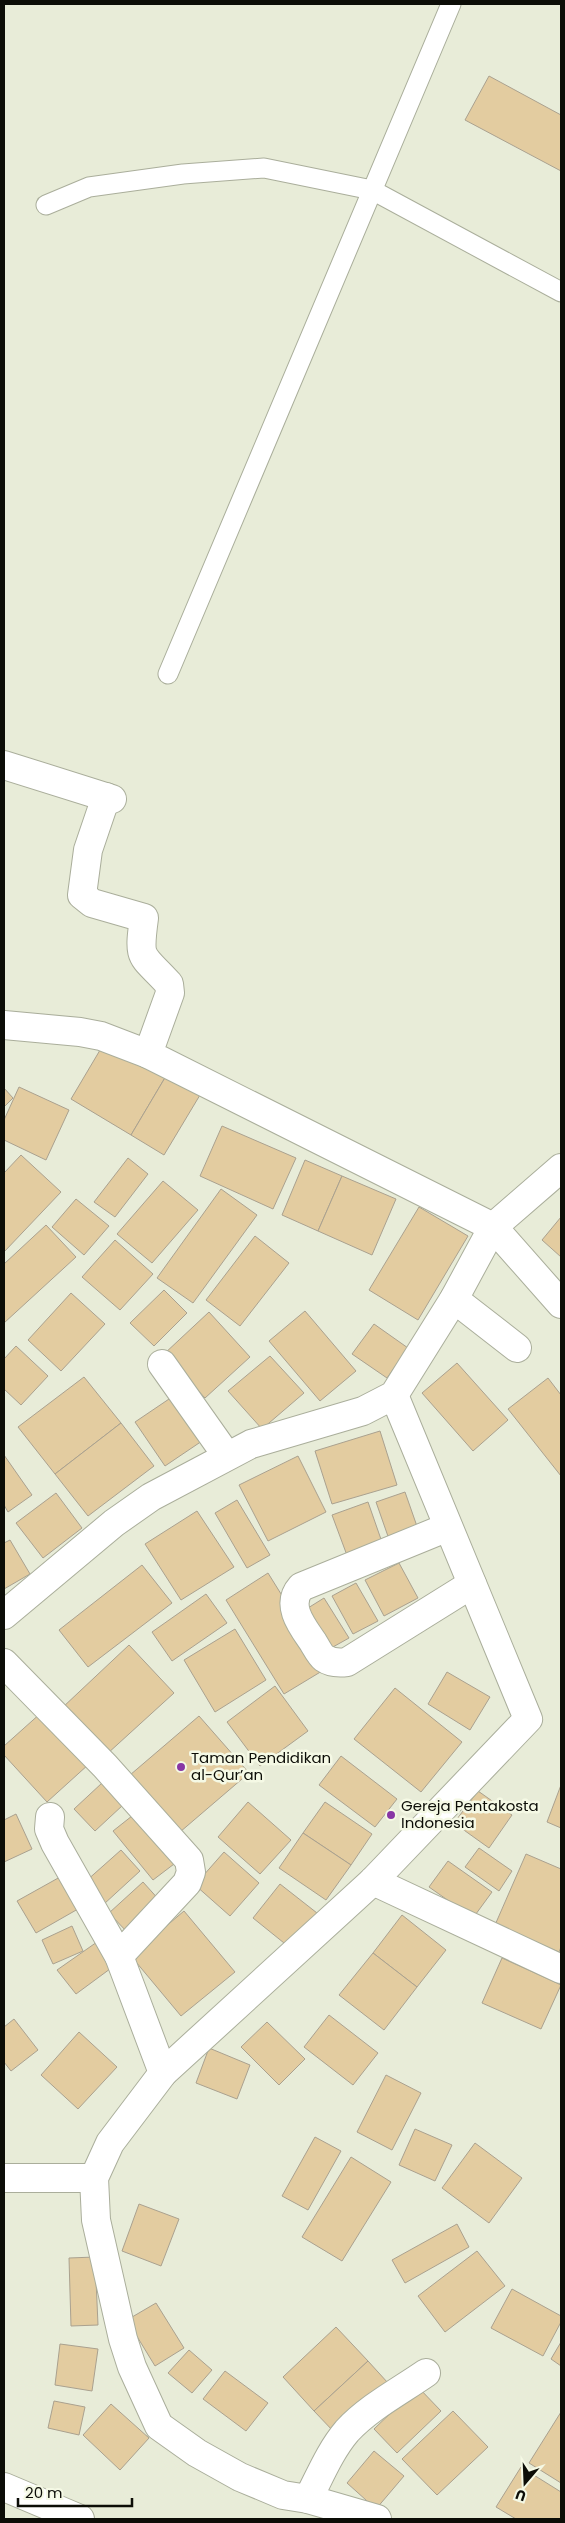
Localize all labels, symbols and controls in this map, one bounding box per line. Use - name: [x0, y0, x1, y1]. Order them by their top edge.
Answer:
- place label: Taman Pendidikan al-Qur’an: [191, 1747, 331, 1785]
- marker: Taman Pendidikan al-Qur’an: [175, 1761, 187, 1773]
- place label: Gereja Pentakosta Indonesia: [401, 1795, 539, 1833]
- marker: Gereja Pentakosta Indonesia: [385, 1809, 397, 1821]
- north arrow: [500, 2458, 550, 2508]
- scale bar: [18, 2476, 131, 2508]
- text: 20 m: [25, 2482, 63, 2503]
- text: U: [513, 2484, 529, 2506]

